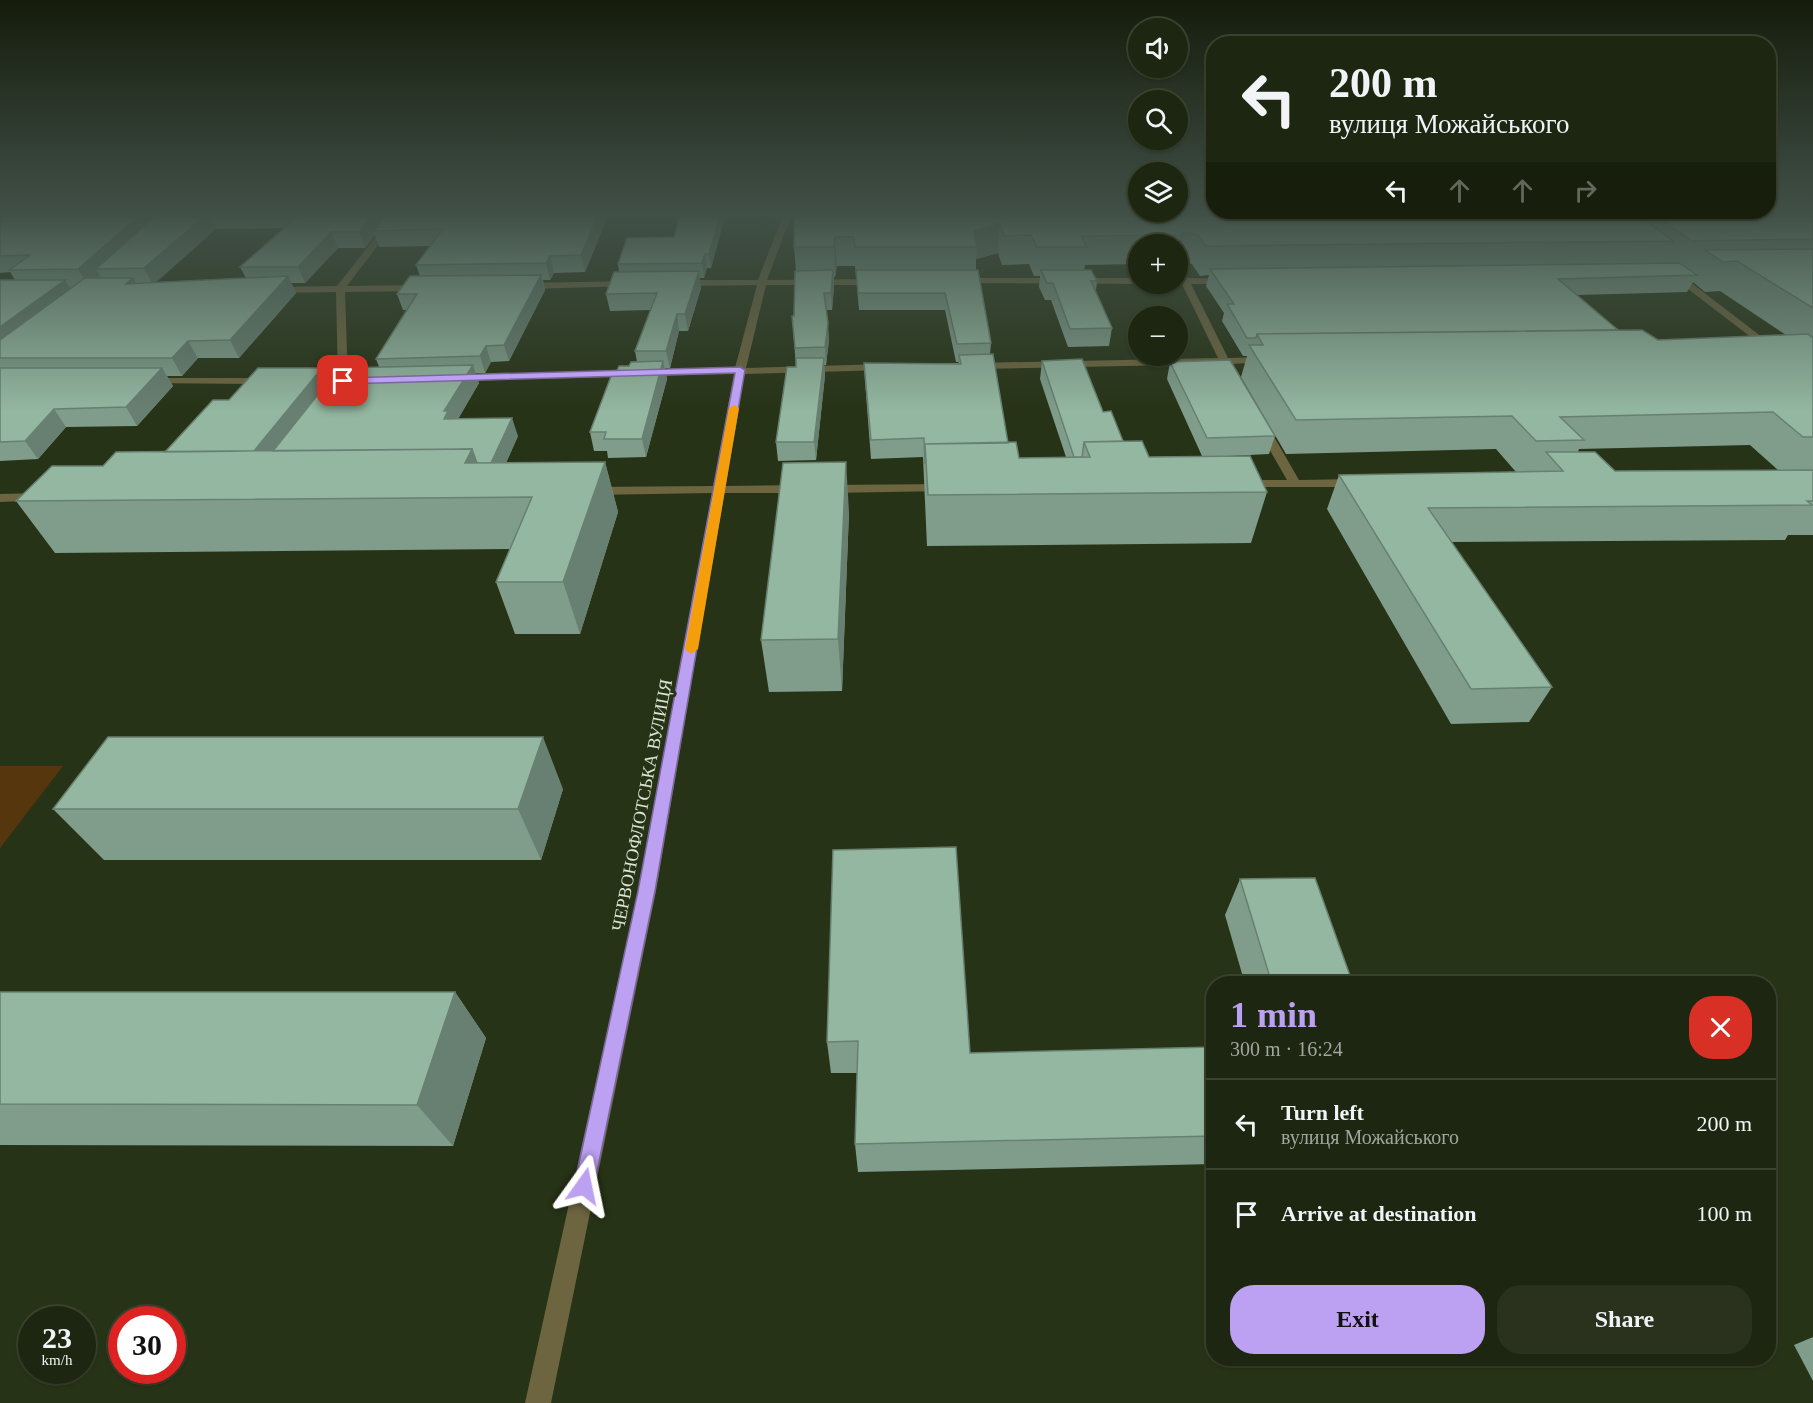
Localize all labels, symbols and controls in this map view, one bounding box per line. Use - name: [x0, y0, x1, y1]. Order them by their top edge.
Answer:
- map controls: [1128, 18, 1188, 366]
- button: sound: [1128, 18, 1188, 78]
- icon: left: [1230, 60, 1308, 138]
- text: 200 m: [1329, 60, 1438, 106]
- button: search: [1128, 90, 1188, 150]
- text: вулиця Можайського: [1329, 109, 1569, 139]
- button: layers: [1128, 162, 1188, 222]
- icon: left: [1380, 174, 1413, 207]
- icon: ahead: [1443, 174, 1476, 207]
- icon: ahead: [1506, 174, 1539, 207]
- icon: right: [1569, 174, 1602, 207]
- button: +: [1128, 234, 1188, 294]
- button: −: [1128, 306, 1188, 366]
- pin: [317, 355, 368, 406]
- icon: arrive: [326, 364, 359, 397]
- street label: ЧЕРВОНОФЛОТСЬКА ВУЛИЦЯ: [608, 677, 676, 933]
- text: 1 min: [1230, 995, 1317, 1035]
- button: close: [1689, 996, 1752, 1059]
- text: 300 m · 16:24: [1230, 1038, 1343, 1060]
- text: Turn left: [1281, 1100, 1364, 1125]
- icon: left: [1230, 1108, 1263, 1141]
- text: 200 m: [1696, 1111, 1752, 1136]
- text: вулиця Можайського: [1281, 1126, 1459, 1148]
- position arrow: [552, 1154, 616, 1218]
- icon: arrive: [1230, 1198, 1263, 1231]
- text: Arrive at destination: [1281, 1201, 1477, 1226]
- text: 100 m: [1696, 1201, 1752, 1226]
- button: Exit: [1230, 1285, 1485, 1354]
- button: Share: [1497, 1285, 1752, 1354]
- speed limit sign: 30: [108, 1306, 186, 1384]
- text: 23: [42, 1321, 72, 1354]
- text: km/h: [42, 1352, 72, 1368]

